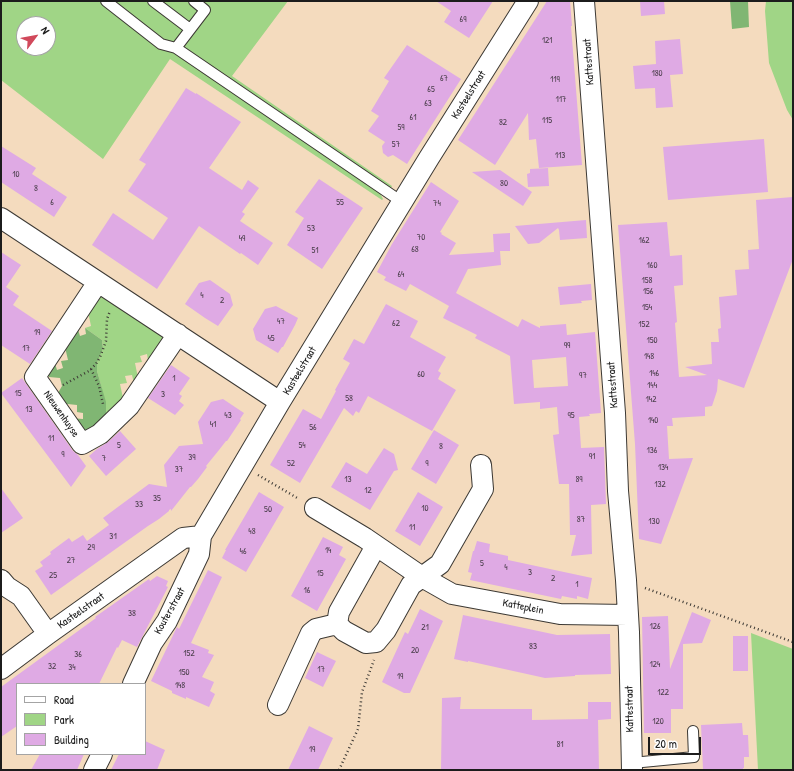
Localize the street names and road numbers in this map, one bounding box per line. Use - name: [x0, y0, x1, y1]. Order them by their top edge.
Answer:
- street label: Kattestraat: [581, 38, 597, 86]
- street label: Kasteelstraat: [449, 68, 489, 122]
- street label: Kasteelstraat: [280, 344, 320, 398]
- street label: Kattestraat: [605, 361, 621, 409]
- street label: Nieuwenhuyse: [40, 388, 82, 440]
- street label: Kouterstraat: [152, 585, 188, 637]
- street label: Kasteelstraat: [55, 590, 107, 632]
- street label: Katteplein: [501, 597, 545, 617]
- street label: Kattestraat: [623, 686, 637, 732]

